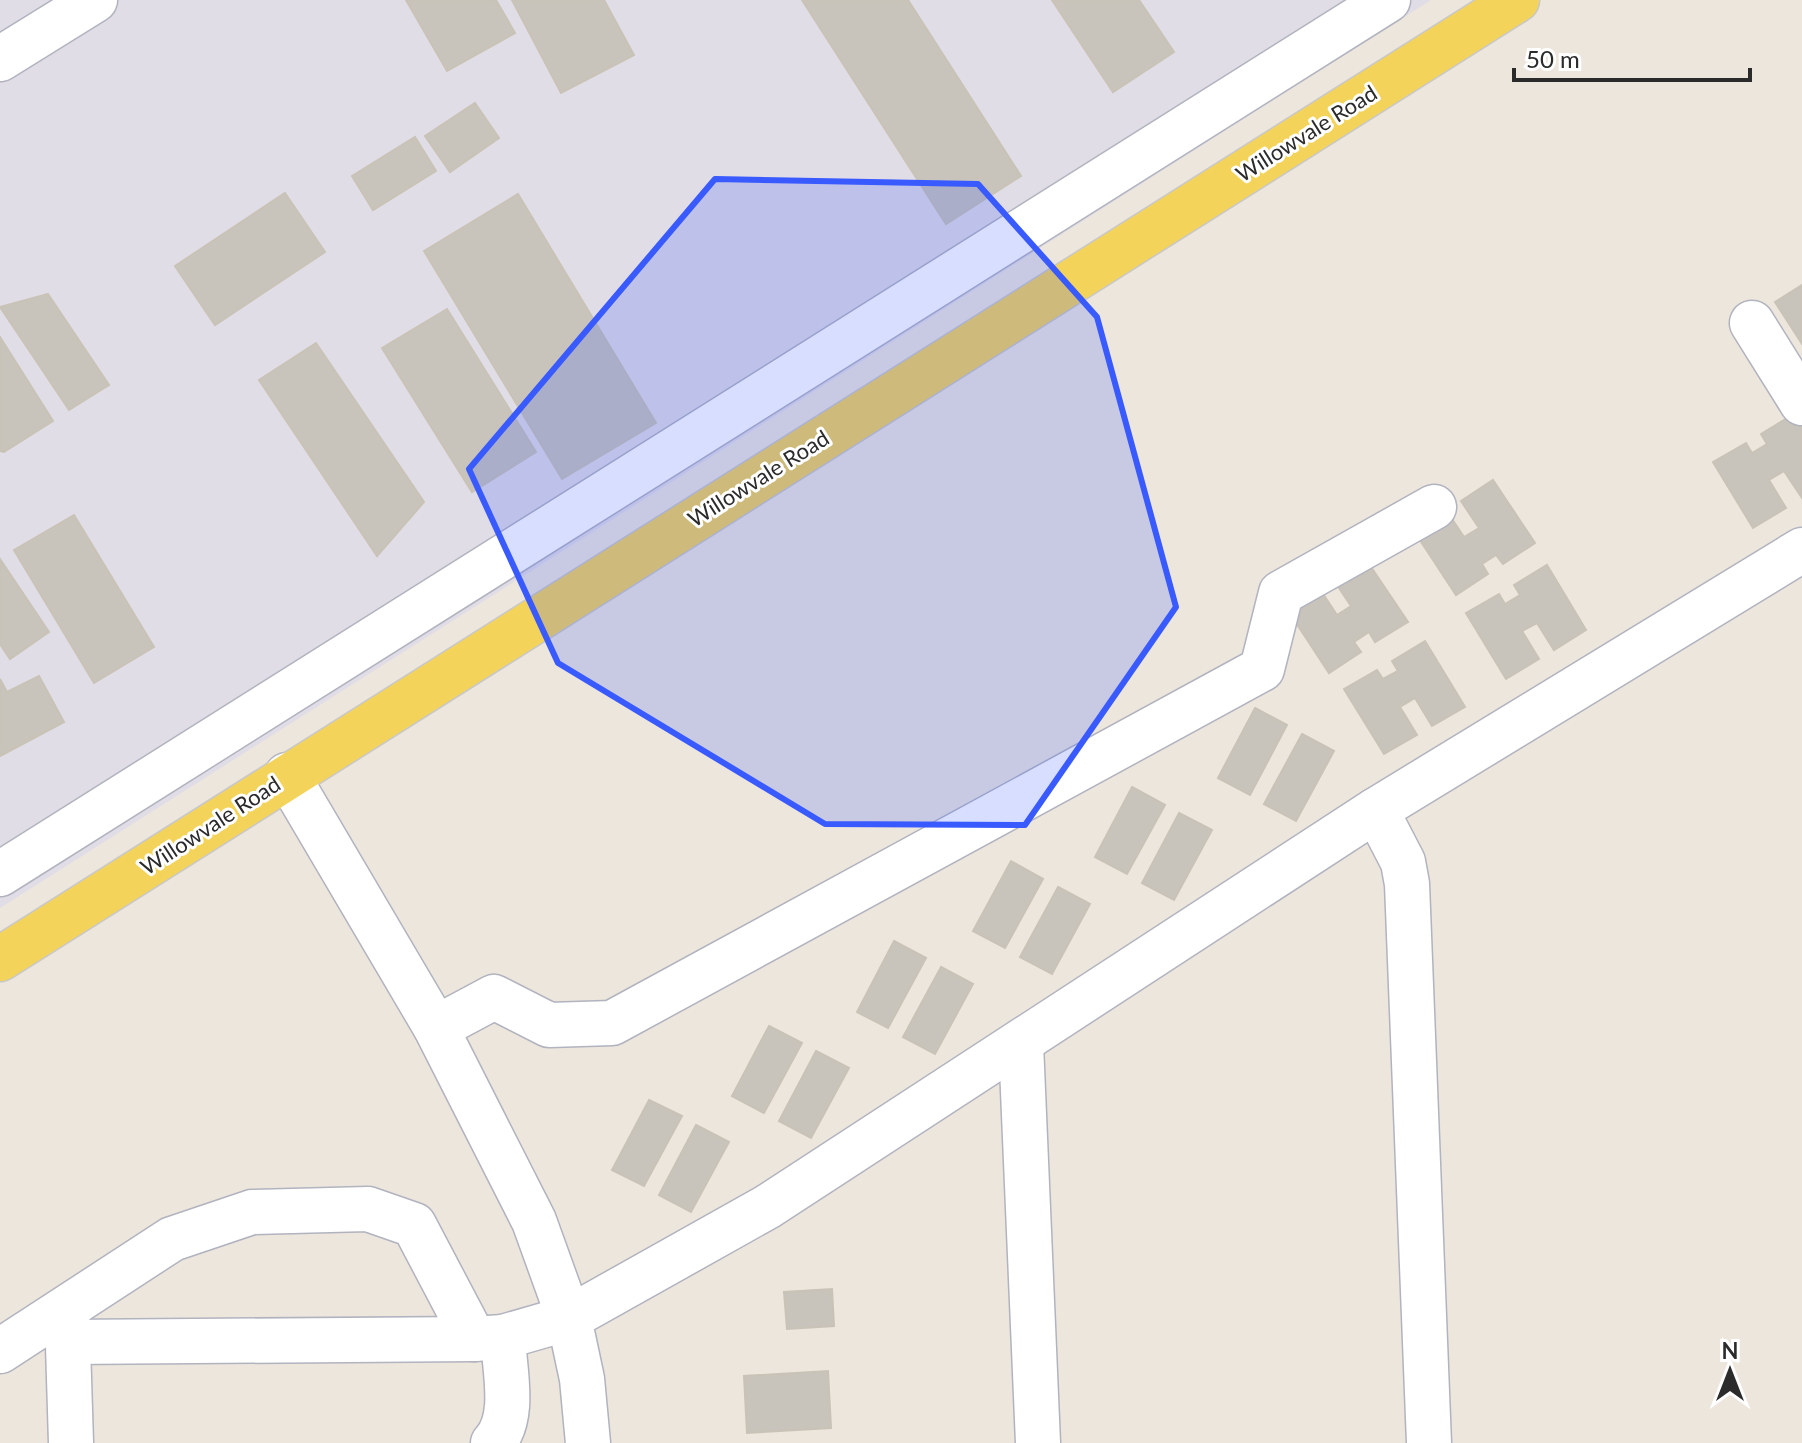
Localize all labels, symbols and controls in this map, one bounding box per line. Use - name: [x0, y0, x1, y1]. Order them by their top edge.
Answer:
- scale bar: [1514, 32, 1750, 82]
- text: 50 m: [1526, 44, 1580, 73]
- street label: Willowvale Road: [1230, 79, 1382, 187]
- street label: Willowvale Road: [682, 424, 834, 532]
- street label: Willowvale Road: [135, 770, 285, 880]
- north arrow: [1690, 1331, 1770, 1411]
- text: N: [1722, 1337, 1738, 1364]

